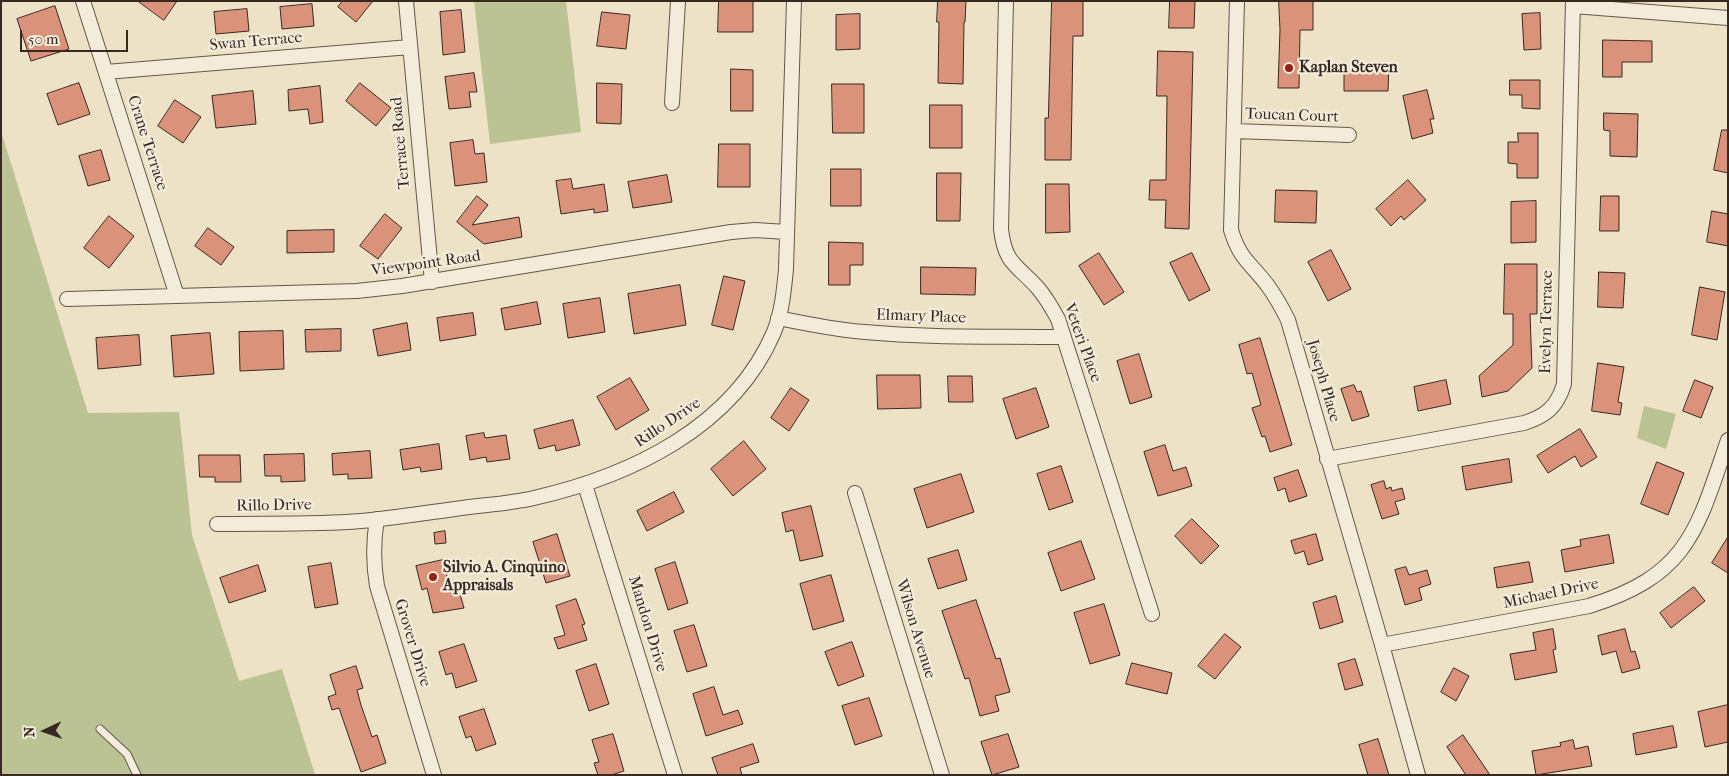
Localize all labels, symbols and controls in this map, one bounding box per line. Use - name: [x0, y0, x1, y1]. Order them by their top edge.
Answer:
- scale bar: [22, 20, 130, 52]
- street label: Swan Terrace: [209, 28, 303, 56]
- text: 50 m: [28, 30, 58, 48]
- place label: Kaplan Steven: [1299, 58, 1398, 78]
- marker: Kaplan Steven: [1283, 62, 1295, 74]
- street label: Crane Terrace: [123, 93, 171, 193]
- street label: Terrace Road: [387, 96, 415, 190]
- street label: Toucan Court: [1245, 105, 1339, 127]
- street label: Viewpoint Road: [370, 247, 482, 281]
- street label: Evelyn Terrace: [1536, 270, 1558, 374]
- street label: Veteri Place: [1059, 301, 1105, 385]
- street label: Elmary Place: [876, 306, 966, 328]
- street label: Joseph Place: [1302, 337, 1344, 425]
- street label: Rillo Drive: [631, 394, 705, 452]
- street label: Rillo Drive: [236, 496, 312, 516]
- place label: Silvio A. Cinquino Appraisals: [443, 558, 565, 596]
- marker: Silvio A. Cinquino Appraisals: [427, 571, 439, 583]
- street label: Mandon Drive: [623, 573, 671, 675]
- street label: Michael Drive: [1501, 574, 1601, 614]
- street label: Wilson Avenue: [891, 577, 939, 681]
- street label: Grover Drive: [390, 597, 434, 689]
- north arrow: [20, 706, 70, 756]
- text: N: [21, 726, 38, 738]

